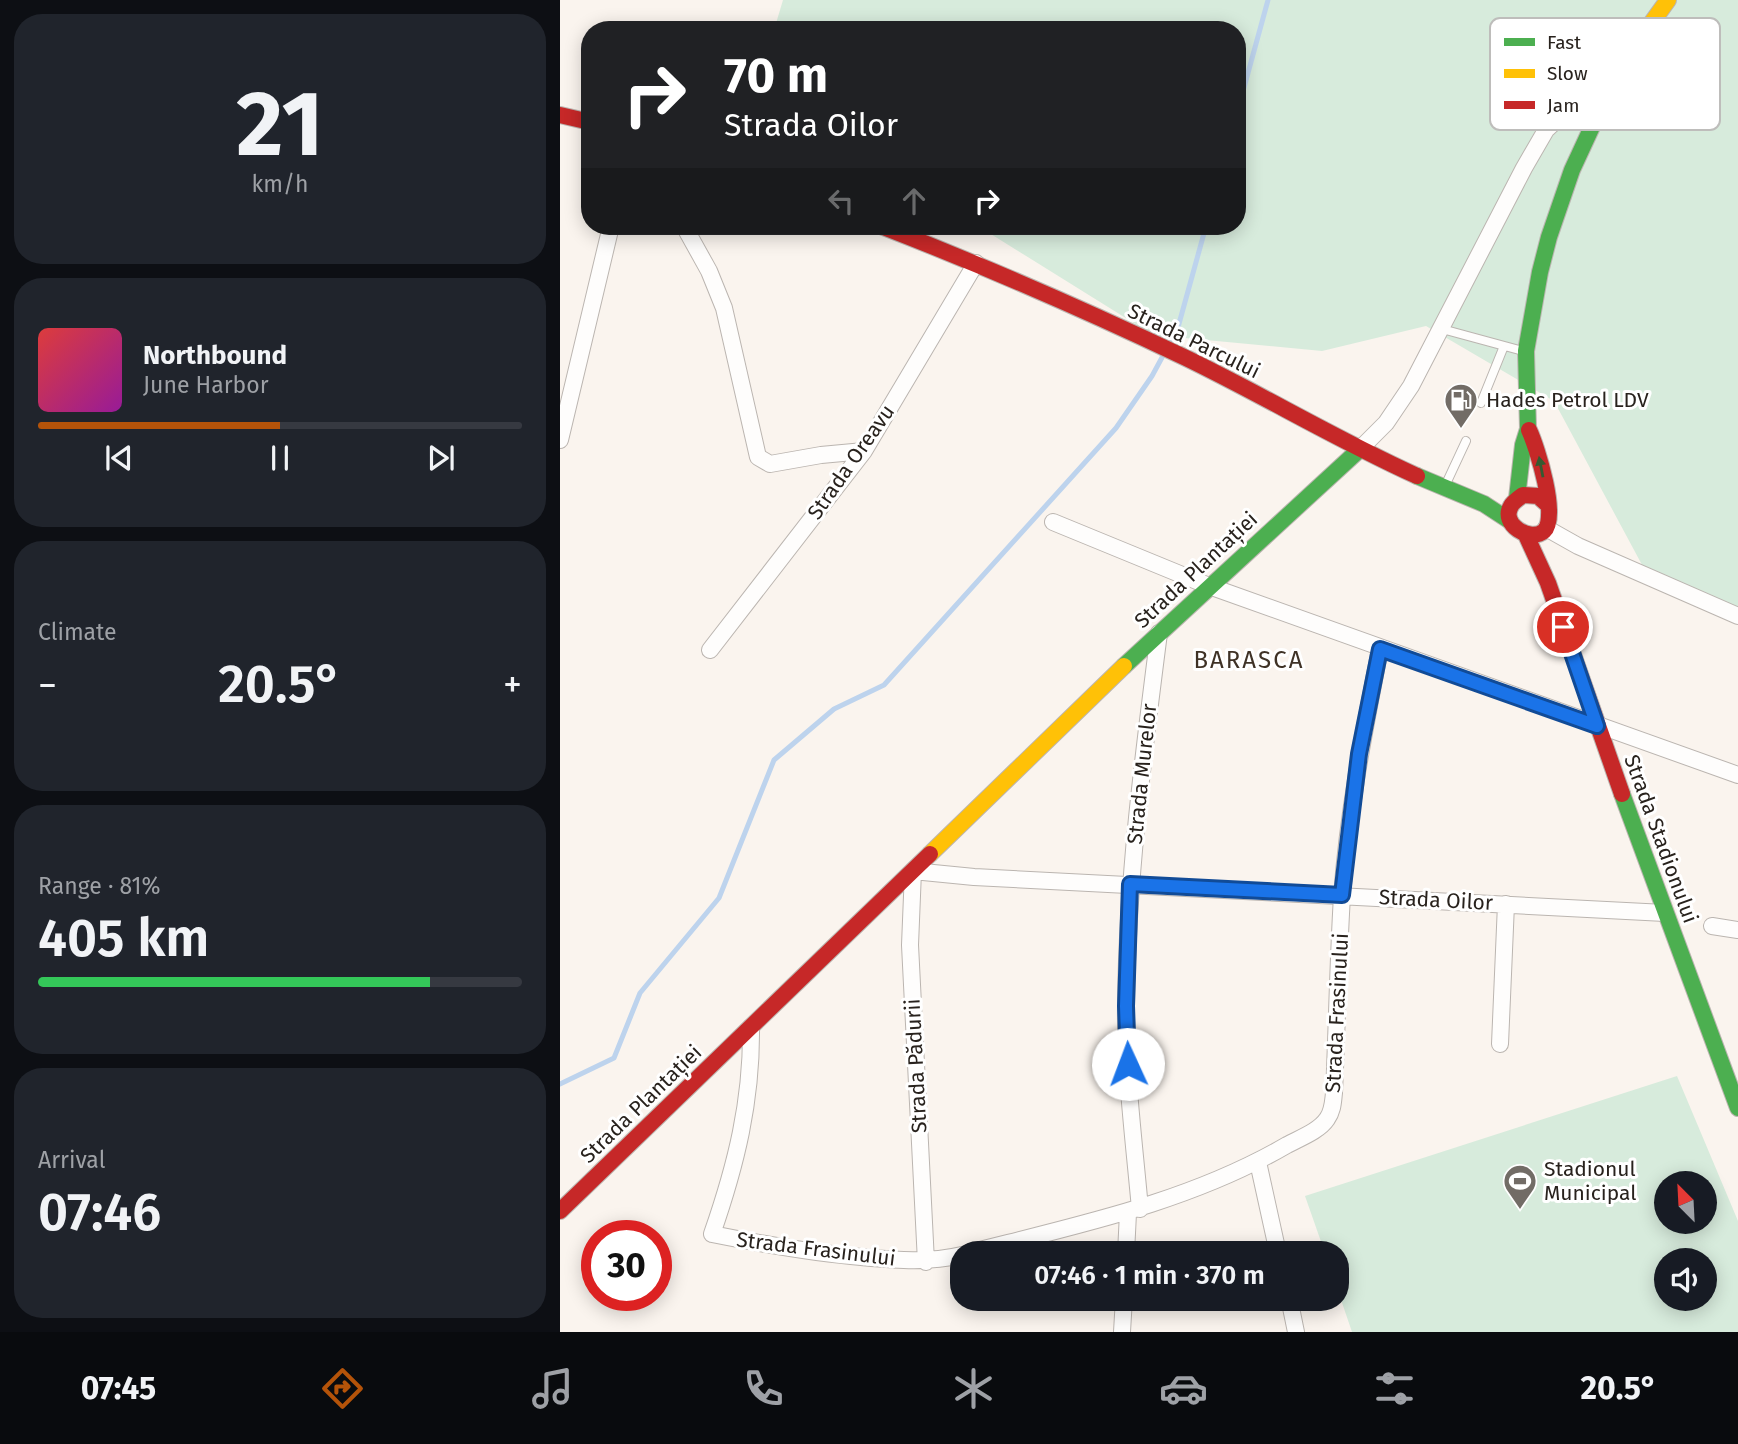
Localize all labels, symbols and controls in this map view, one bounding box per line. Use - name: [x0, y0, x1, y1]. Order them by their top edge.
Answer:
- legend: [1490, 18, 1720, 130]
- text: Fast: [1547, 31, 1581, 54]
- text: 70 m: [724, 46, 828, 105]
- icon: right: [609, 49, 700, 140]
- text: Slow: [1547, 62, 1588, 85]
- text: 21: [236, 70, 324, 179]
- text: Jam: [1547, 94, 1579, 117]
- text: Strada Oilor: [724, 106, 898, 144]
- text: km/h: [252, 170, 308, 198]
- icon: left: [822, 182, 860, 220]
- icon: ahead: [895, 182, 933, 220]
- icon: right: [968, 182, 1006, 220]
- street label: Strada Parcului: [1124, 298, 1264, 384]
- text: Northbound: [143, 340, 287, 371]
- text: June Harbor: [143, 371, 269, 399]
- fuel station icon: Hades Petrol LDV: [1442, 381, 1480, 430]
- place label: Hades Petrol LDV: [1486, 387, 1649, 413]
- street label: Strada Oreavu: [802, 400, 900, 524]
- icon: previous: [100, 439, 138, 477]
- icon: pause: [261, 439, 299, 477]
- icon: next: [422, 439, 460, 477]
- one-way arrow: [1535, 456, 1546, 478]
- street label: Strada Plantației: [1129, 506, 1263, 634]
- pin: [1533, 597, 1593, 657]
- icon: arrive: [1544, 608, 1582, 646]
- text: Climate: [38, 618, 117, 646]
- district label: BARASCA: [1194, 646, 1304, 674]
- text: 20.5°: [218, 653, 342, 716]
- text: −: [38, 662, 57, 708]
- text: +: [503, 662, 522, 708]
- street label: Strada Murelor: [1122, 702, 1162, 846]
- street label: Strada Stadionului: [1618, 751, 1704, 927]
- text: Range · 81%: [38, 872, 160, 900]
- street label: Strada Oilor: [1378, 884, 1494, 916]
- text: 405 km: [38, 907, 209, 970]
- street label: Strada Frasinului: [1320, 932, 1354, 1094]
- street label: Strada Pădurii: [899, 998, 933, 1134]
- position arrow: [1091, 1027, 1165, 1101]
- street label: Strada Plantației: [575, 1039, 707, 1169]
- text: Arrival: [38, 1146, 105, 1174]
- place label: Stadionul Municipal: [1544, 1156, 1636, 1206]
- sports icon: Stadionul Municipal: [1501, 1162, 1539, 1211]
- north arrow: [1654, 1171, 1717, 1234]
- map controls: [1654, 1171, 1717, 1311]
- text: 07:46: [38, 1181, 161, 1244]
- speed limit sign: 30: [581, 1220, 672, 1311]
- street label: Strada Frasinului: [735, 1226, 897, 1272]
- button: sound: [1654, 1248, 1717, 1311]
- text: 07:46 · 1 min · 370 m: [1034, 1260, 1265, 1291]
- icon: directions: [318, 1364, 367, 1413]
- icon: music: [528, 1364, 577, 1413]
- icon: phone: [739, 1364, 788, 1413]
- icon: climate: [949, 1364, 998, 1413]
- icon: car: [1159, 1364, 1208, 1413]
- icon: filters: [1370, 1364, 1419, 1413]
- text: 07:45: [81, 1369, 156, 1407]
- text: 20.5°: [1580, 1369, 1657, 1407]

